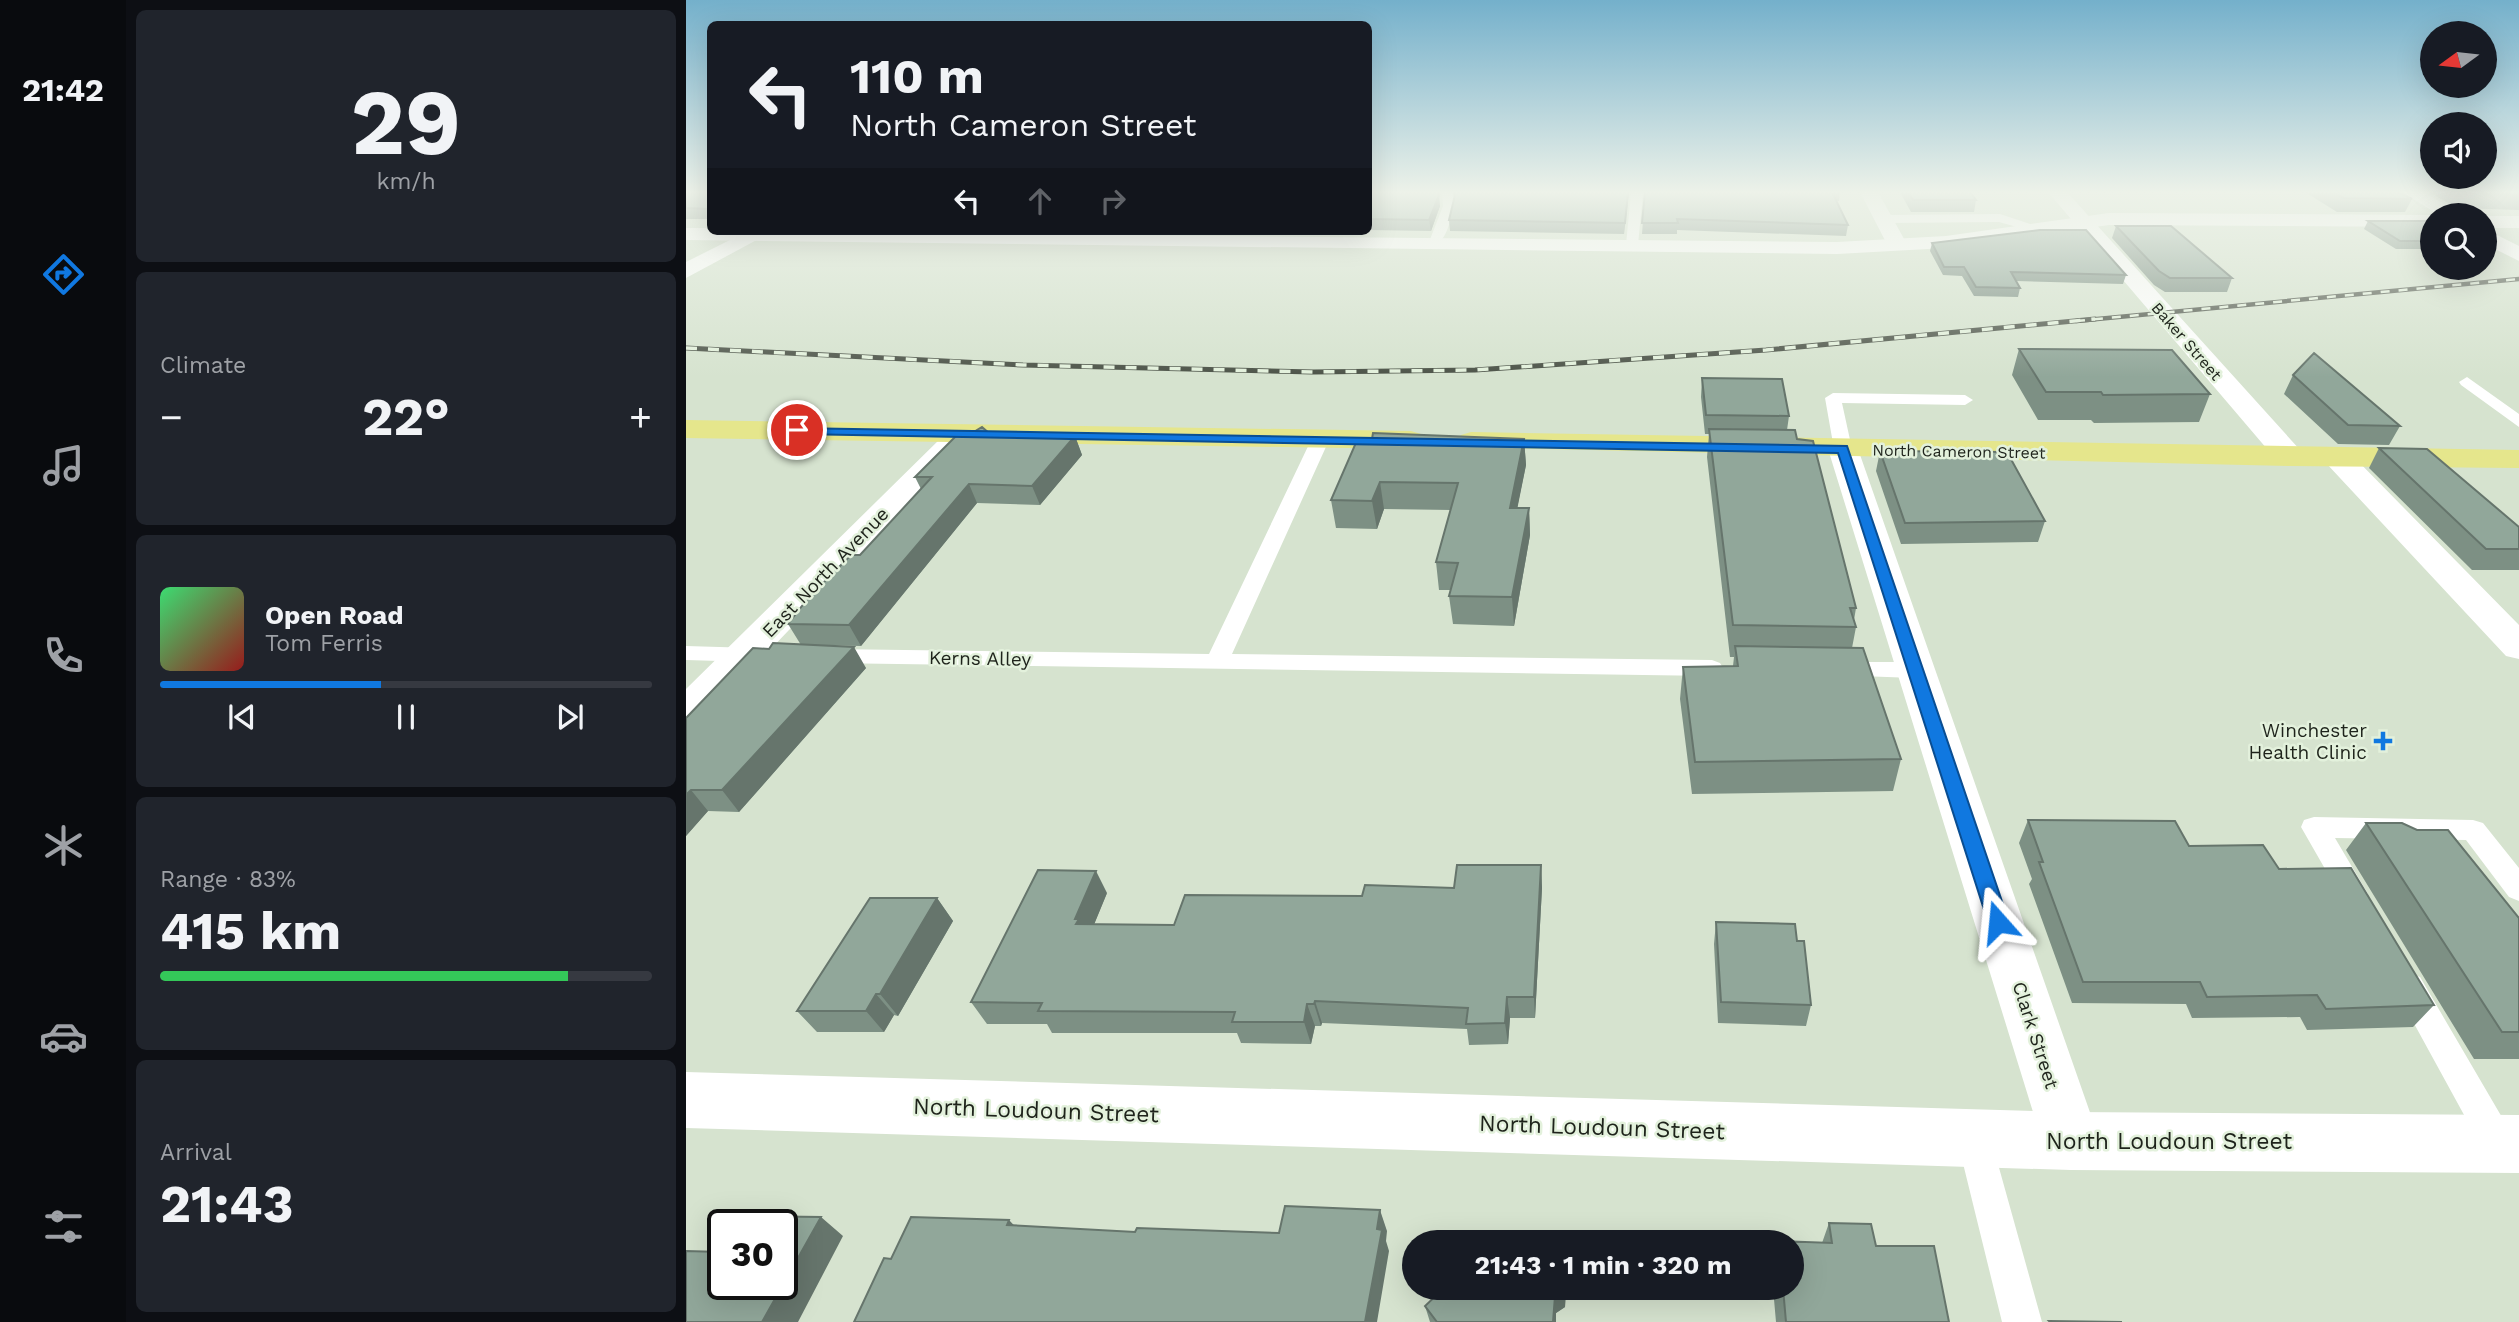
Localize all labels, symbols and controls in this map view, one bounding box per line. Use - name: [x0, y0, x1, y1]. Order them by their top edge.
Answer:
- north arrow: [2420, 21, 2497, 98]
- map controls: [2420, 21, 2497, 280]
- text: 110 m: [850, 47, 984, 105]
- icon: left: [735, 49, 826, 140]
- text: 29: [351, 69, 461, 176]
- text: 21:42: [22, 71, 104, 109]
- text: North Cameron Street: [850, 106, 1196, 144]
- button: sound: [2420, 112, 2497, 189]
- text: km/h: [376, 168, 436, 195]
- icon: left: [948, 182, 986, 220]
- icon: ahead: [1021, 182, 1059, 220]
- icon: right: [1094, 182, 1132, 220]
- button: search: [2420, 203, 2497, 280]
- icon: directions: [39, 250, 88, 299]
- street label: Baker Street: [2148, 298, 2226, 384]
- text: Climate: [160, 352, 246, 379]
- text: 22°: [362, 387, 450, 448]
- text: −: [160, 395, 183, 439]
- text: +: [629, 395, 652, 439]
- pin: [767, 400, 827, 460]
- icon: arrive: [778, 411, 816, 449]
- street label: North Cameron Street: [1872, 440, 2046, 463]
- icon: music: [39, 441, 88, 490]
- street label: East North Avenue: [757, 502, 893, 642]
- text: Open Road: [265, 600, 403, 630]
- text: Tom Ferris: [265, 630, 383, 657]
- icon: phone: [39, 631, 88, 680]
- street label: Kerns Alley: [929, 646, 1032, 671]
- icon: previous: [223, 698, 261, 736]
- icon: pause: [387, 698, 425, 736]
- icon: next: [551, 698, 589, 736]
- place label: Winchester Health Clinic: [2248, 719, 2367, 764]
- marker: Winchester Health Clinic: [2373, 731, 2393, 751]
- icon: climate: [39, 821, 88, 870]
- text: Range · 83%: [160, 866, 296, 893]
- position arrow: [1961, 885, 2035, 959]
- text: 415 km: [160, 901, 341, 962]
- street label: Clark Street: [2007, 979, 2064, 1092]
- icon: car: [39, 1012, 88, 1061]
- street label: North Loudoun Street: [913, 1093, 1160, 1128]
- street label: North Loudoun Street: [1479, 1110, 1726, 1145]
- street label: North Loudoun Street: [2046, 1128, 2292, 1155]
- text: Arrival: [160, 1139, 232, 1166]
- text: 21:43: [160, 1174, 294, 1235]
- icon: filters: [39, 1202, 88, 1251]
- speed limit sign: 30: [707, 1209, 798, 1300]
- text: 21:43 · 1 min · 320 m: [1475, 1250, 1731, 1280]

